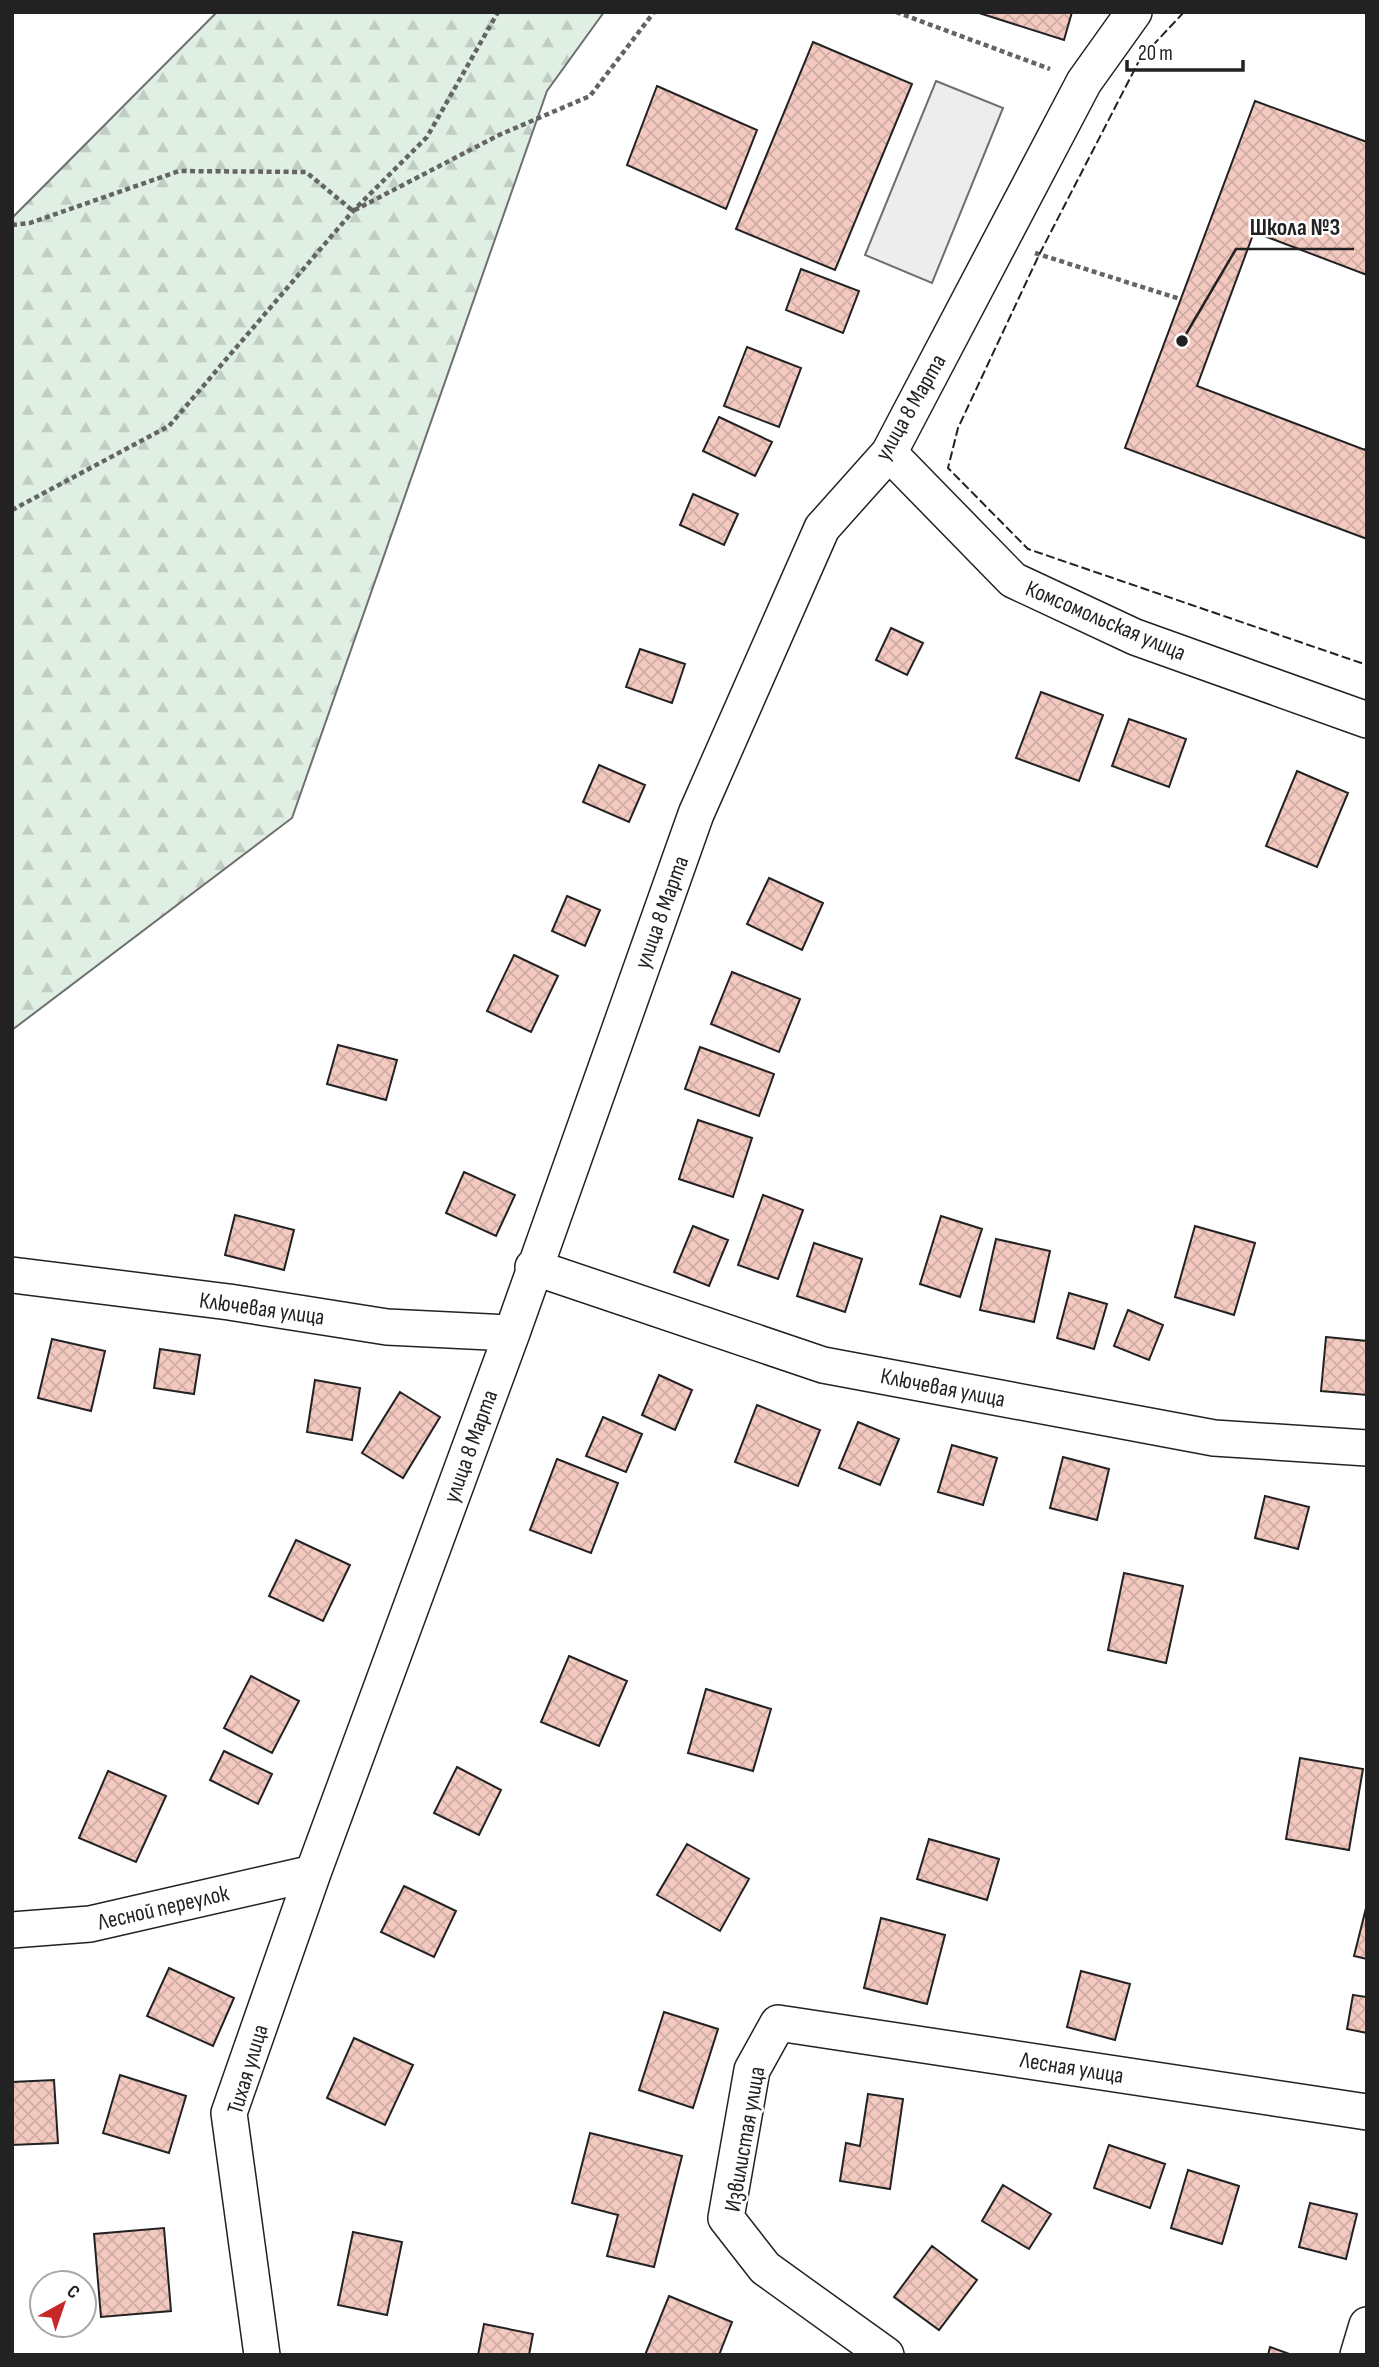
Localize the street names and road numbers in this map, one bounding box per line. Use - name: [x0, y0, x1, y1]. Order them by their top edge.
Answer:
- street label: улица 8 Марта: [869, 349, 952, 466]
- street label: Комсомольская улица: [1021, 575, 1190, 667]
- street label: улица 8 Марта: [629, 852, 695, 973]
- street label: Ключевая улица: [197, 1286, 326, 1332]
- street label: Ключевая улица: [878, 1362, 1007, 1414]
- street label: улица 8 Марта: [438, 1386, 504, 1507]
- street label: Лесной переулок: [94, 1879, 232, 1937]
- street label: Тихая улица: [221, 2021, 275, 2117]
- street label: Лесная улица: [1017, 2046, 1126, 2090]
- street label: Извилистая улица: [718, 2064, 772, 2214]

